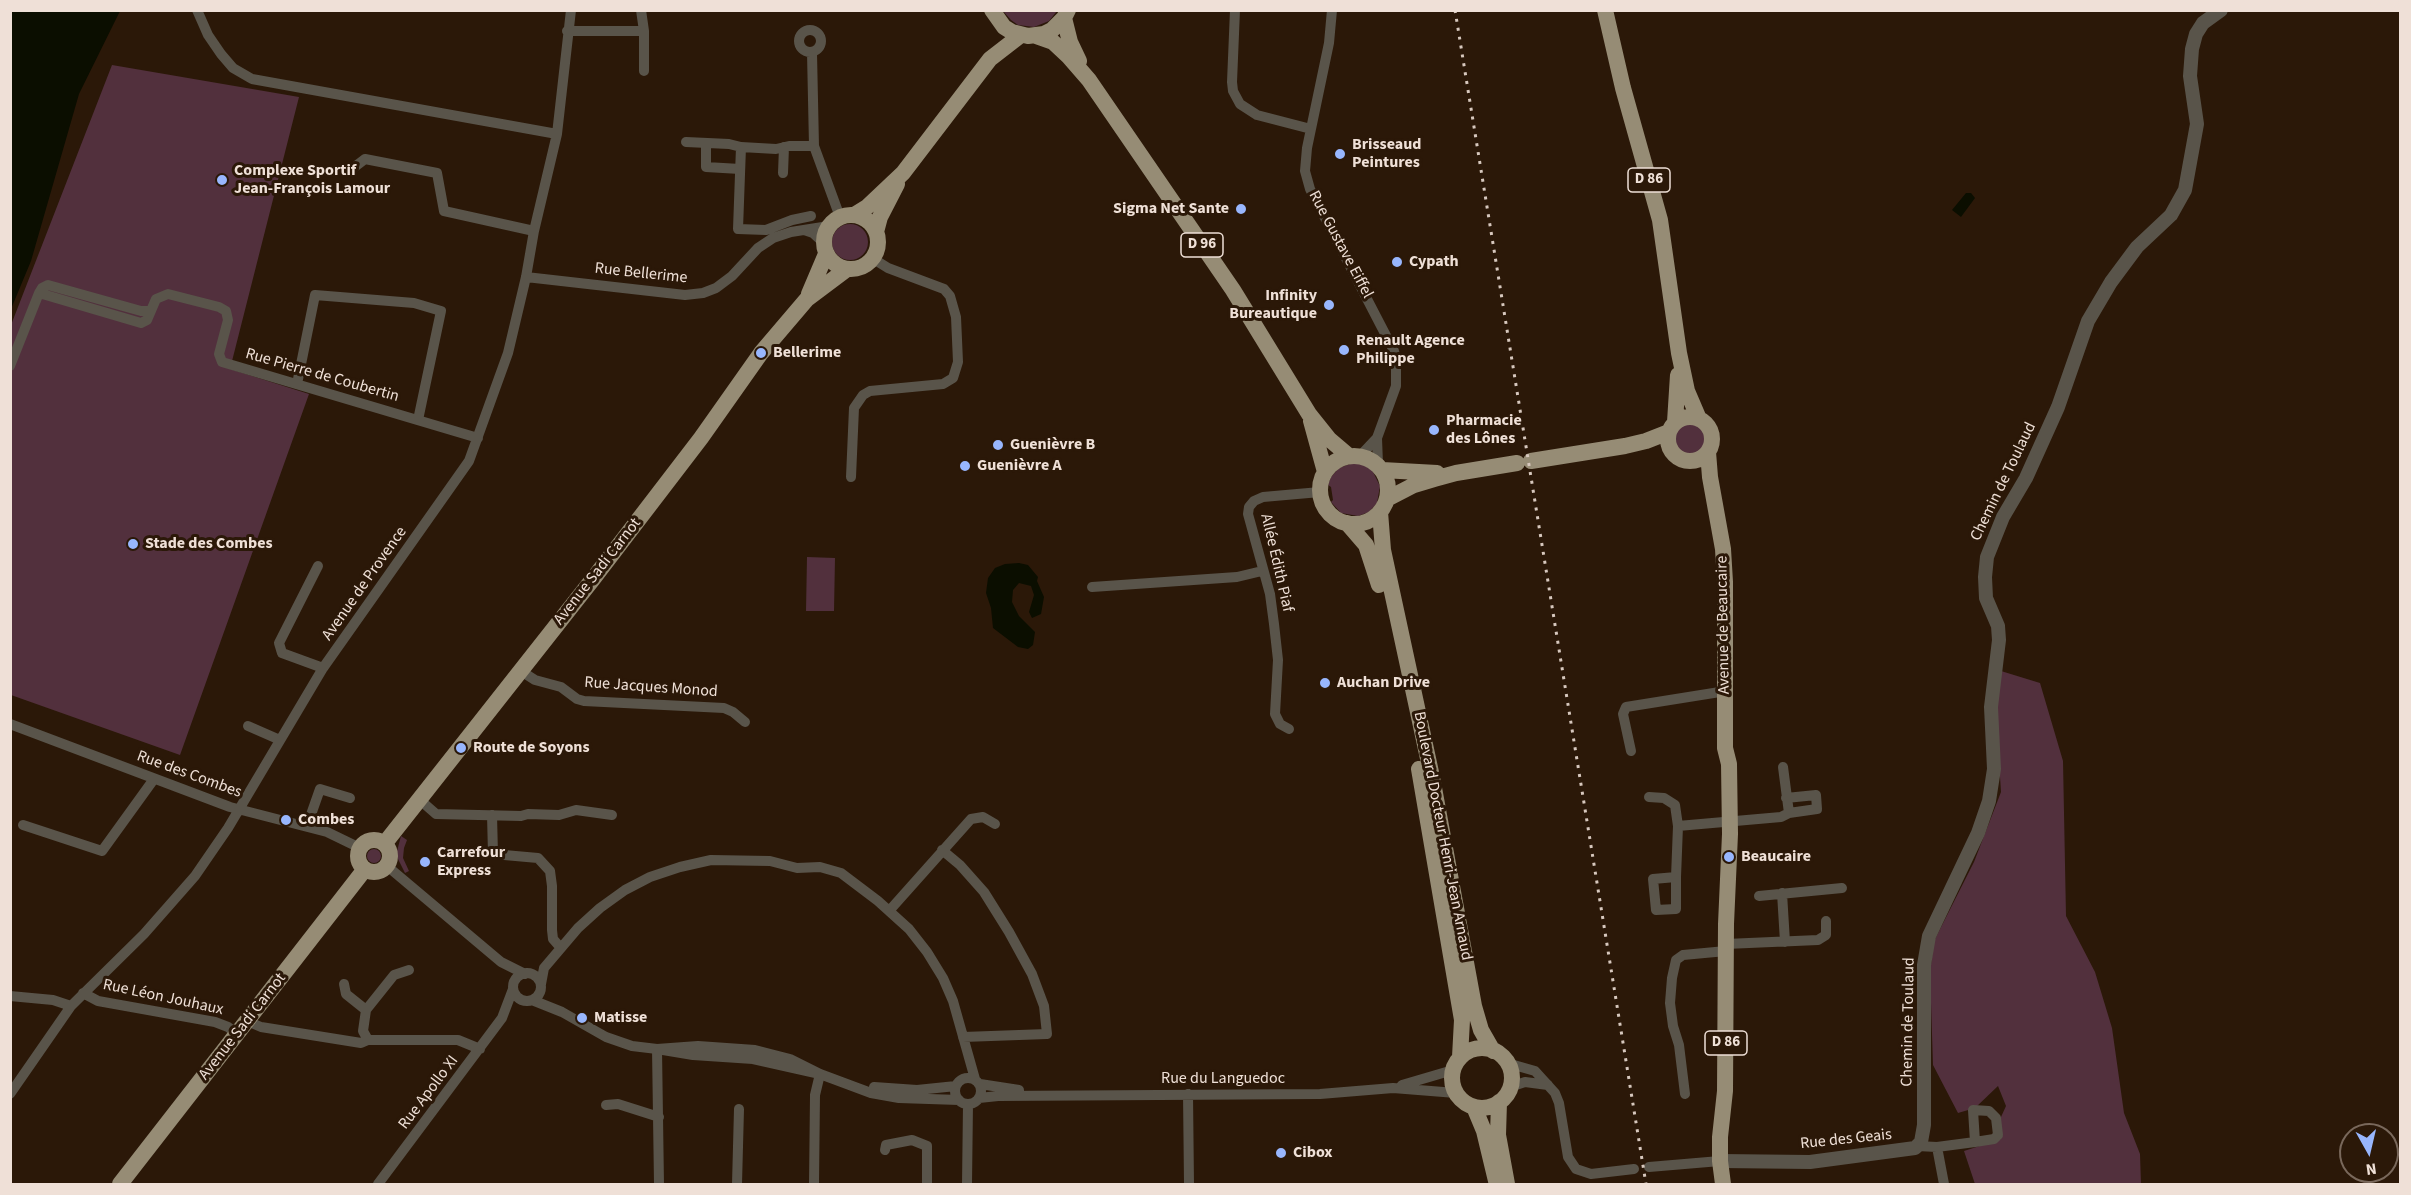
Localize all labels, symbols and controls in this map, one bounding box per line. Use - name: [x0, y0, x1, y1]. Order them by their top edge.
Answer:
- place label: Brisseaud Peintures: [1352, 135, 1421, 173]
- marker: Brisseaud Peintures: [1333, 147, 1347, 161]
- place label: Complexe Sportif Jean-François Lamour: [234, 161, 390, 199]
- road number: D 86: [1628, 168, 1670, 192]
- marker: Complexe Sportif Jean-François Lamour: [215, 173, 229, 187]
- street label: Rue Gustave Eiffel: [1304, 188, 1376, 302]
- place label: Sigma Net Sante: [1113, 199, 1229, 219]
- marker: Sigma Net Sante: [1234, 202, 1248, 216]
- road number: D 96: [1181, 233, 1223, 257]
- place label: Cypath: [1409, 252, 1459, 272]
- marker: Cypath: [1390, 255, 1404, 269]
- street label: Rue Bellerime: [594, 260, 688, 288]
- place label: Infinity Bureautique: [1229, 286, 1317, 324]
- marker: Infinity Bureautique: [1322, 298, 1336, 312]
- place label: Renault Agence Philippe: [1356, 331, 1465, 369]
- place label: Bellerime: [773, 343, 841, 363]
- marker: Renault Agence Philippe: [1337, 343, 1351, 357]
- street label: Rue Pierre de Coubertin: [243, 345, 401, 407]
- marker: Bellerime: [754, 346, 768, 360]
- place label: Pharmacie des Lônes: [1446, 411, 1522, 449]
- street label: Chemin de Toulaud: [1967, 420, 2041, 544]
- marker: Pharmacie des Lônes: [1427, 423, 1441, 437]
- place label: Guenièvre B: [1010, 435, 1095, 455]
- marker: Guenièvre B: [991, 438, 1005, 452]
- place label: Guenièvre A: [977, 456, 1062, 476]
- marker: Guenièvre A: [958, 459, 972, 473]
- street label: Allée Édith Piaf: [1255, 512, 1297, 614]
- street label: Avenue Sadi Carnot: [550, 515, 646, 629]
- street label: Avenue de Provence: [319, 523, 411, 645]
- place label: Stade des Combes: [145, 534, 273, 554]
- marker: Stade des Combes: [126, 537, 140, 551]
- street label: Avenue de Beaucaire: [1713, 555, 1735, 695]
- place label: Auchan Drive: [1337, 673, 1430, 693]
- street label: Rue Jacques Monod: [584, 674, 718, 702]
- marker: Auchan Drive: [1318, 676, 1332, 690]
- street label: Boulevard Docteur Henri-Jean Arnaud: [1408, 710, 1476, 962]
- place label: Route de Soyons: [473, 738, 590, 758]
- marker: Route de Soyons: [454, 741, 468, 755]
- street label: Rue des Combes: [134, 747, 244, 803]
- place label: Combes: [298, 810, 354, 830]
- marker: Combes: [279, 813, 293, 827]
- place label: Carrefour Express: [437, 843, 505, 881]
- place label: Beaucaire: [1741, 847, 1811, 867]
- marker: Beaucaire: [1722, 850, 1736, 864]
- marker: Carrefour Express: [418, 855, 432, 869]
- street label: Chemin de Toulaud: [1898, 957, 1920, 1087]
- street label: Avenue Sadi Carnot: [195, 970, 291, 1084]
- street label: Rue Léon Jouhaux: [101, 976, 225, 1020]
- place label: Matisse: [594, 1008, 647, 1028]
- marker: Matisse: [575, 1011, 589, 1025]
- road number: D 86: [1705, 1031, 1747, 1055]
- street label: Rue Apollo XI: [395, 1052, 463, 1134]
- street label: Rue du Languedoc: [1161, 1069, 1285, 1089]
- north arrow: [2339, 1123, 2399, 1183]
- street label: Rue des Geais: [1799, 1126, 1893, 1154]
- place label: Cibox: [1293, 1143, 1333, 1163]
- marker: Cibox: [1274, 1146, 1288, 1160]
- text: N: [2364, 1157, 2378, 1180]

